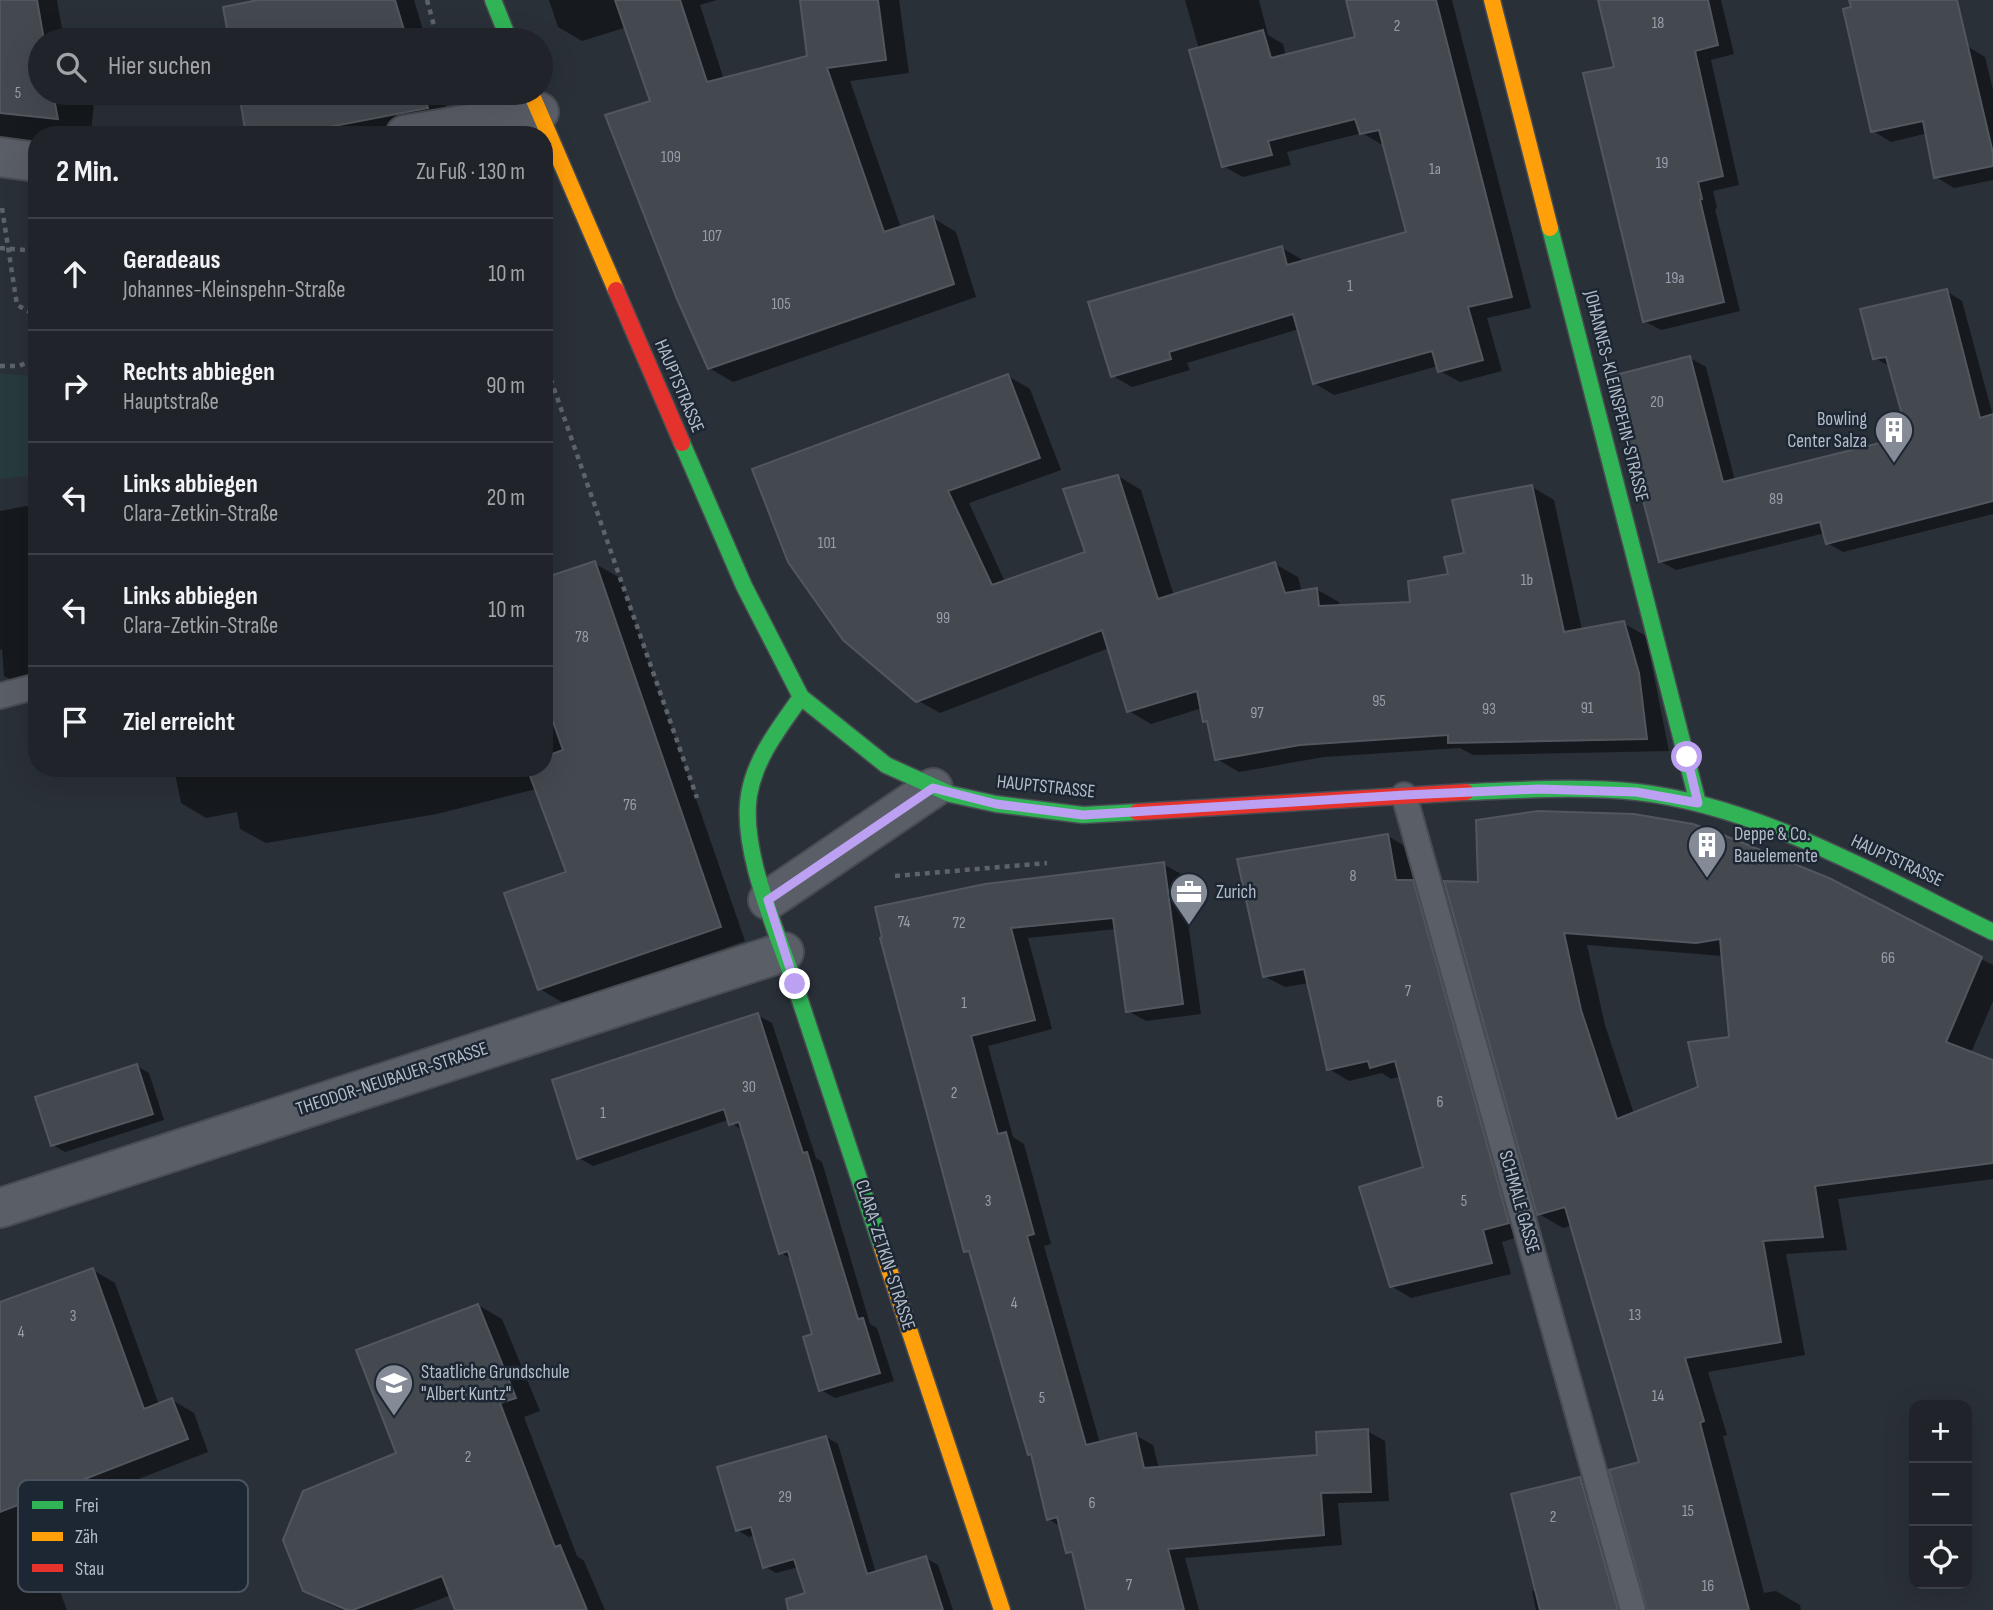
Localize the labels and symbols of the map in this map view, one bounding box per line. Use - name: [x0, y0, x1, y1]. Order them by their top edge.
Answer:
- house number: 18: [1652, 14, 1664, 33]
- house number: 2: [1394, 17, 1400, 36]
- house number: 5: [15, 84, 21, 103]
- house number: 109: [661, 148, 681, 167]
- house number: 19: [1656, 154, 1668, 173]
- house number: 1a: [1429, 160, 1441, 179]
- house number: 107: [702, 227, 722, 246]
- house number: 19a: [1666, 269, 1684, 288]
- house number: 1: [1347, 277, 1353, 296]
- street label: JOHANNES-KLEINSPEHN-STRASSE: [1578, 287, 1653, 504]
- house number: 105: [771, 295, 791, 314]
- street label: HAUPTSTRASSE: [649, 336, 709, 436]
- house number: 20: [1650, 393, 1664, 412]
- place label: Bowling Center Salza: [1787, 408, 1867, 453]
- building icon: Bowling Center Salza: [1873, 409, 1915, 464]
- house number: 89: [1769, 490, 1783, 509]
- house number: 101: [818, 534, 837, 553]
- house number: 1b: [1521, 571, 1533, 590]
- house number: 99: [936, 609, 950, 628]
- house number: 78: [575, 628, 589, 647]
- house number: 95: [1372, 692, 1386, 711]
- house number: 91: [1581, 699, 1594, 718]
- house number: 93: [1482, 700, 1496, 719]
- house number: 97: [1250, 704, 1264, 723]
- route start: [1671, 741, 1702, 772]
- street label: HAUPTSTRASSE: [996, 770, 1096, 804]
- house number: 76: [623, 796, 637, 815]
- place label: Deppe & Co. Bauelemente: [1734, 823, 1818, 868]
- building icon: Deppe & Co. Bauelemente: [1686, 824, 1728, 879]
- street label: HAUPTSTRASSE: [1847, 830, 1947, 892]
- house number: 8: [1349, 867, 1357, 886]
- office icon: Zurich: [1168, 871, 1210, 926]
- place label: Zurich: [1216, 881, 1256, 904]
- house number: 74: [898, 913, 910, 932]
- house number: 72: [953, 914, 965, 933]
- house number: 66: [1881, 949, 1895, 968]
- route end: [779, 968, 810, 999]
- house number: 7: [1405, 982, 1412, 1001]
- house number: 1: [961, 994, 967, 1013]
- street label: THEODOR-NEUBAUER-STRASSE: [293, 1037, 491, 1121]
- house number: 30: [742, 1078, 756, 1097]
- house number: 2: [951, 1084, 957, 1103]
- house number: 6: [1436, 1093, 1444, 1112]
- house number: 1: [600, 1104, 606, 1123]
- street label: SCHMALE GASSE: [1493, 1148, 1545, 1256]
- street label: CLARA-ZETKIN-STRASSE: [850, 1177, 920, 1333]
- house number: 3: [985, 1192, 991, 1211]
- house number: 5: [1461, 1192, 1467, 1211]
- house number: 4: [1011, 1294, 1018, 1313]
- house number: 13: [1629, 1306, 1641, 1325]
- house number: 3: [70, 1307, 76, 1326]
- house number: 4: [18, 1323, 25, 1342]
- place label: Staatliche Grundschule "Albert Kuntz": [421, 1361, 570, 1406]
- school or university icon: Staatliche Grundschule "Albert Kuntz": [373, 1362, 415, 1417]
- house number: 14: [1652, 1387, 1664, 1406]
- house number: 5: [1039, 1389, 1045, 1408]
- house number: 2: [465, 1448, 471, 1467]
- legend: [18, 1480, 248, 1592]
- house number: 29: [778, 1488, 792, 1507]
- house number: 6: [1088, 1494, 1096, 1513]
- text: Frei: [75, 1495, 99, 1518]
- house number: 15: [1682, 1502, 1694, 1521]
- house number: 2: [1550, 1508, 1556, 1527]
- text: Zäh: [75, 1526, 98, 1549]
- text: Stau: [75, 1558, 104, 1581]
- house number: 7: [1126, 1576, 1133, 1595]
- house number: 16: [1702, 1577, 1714, 1596]

